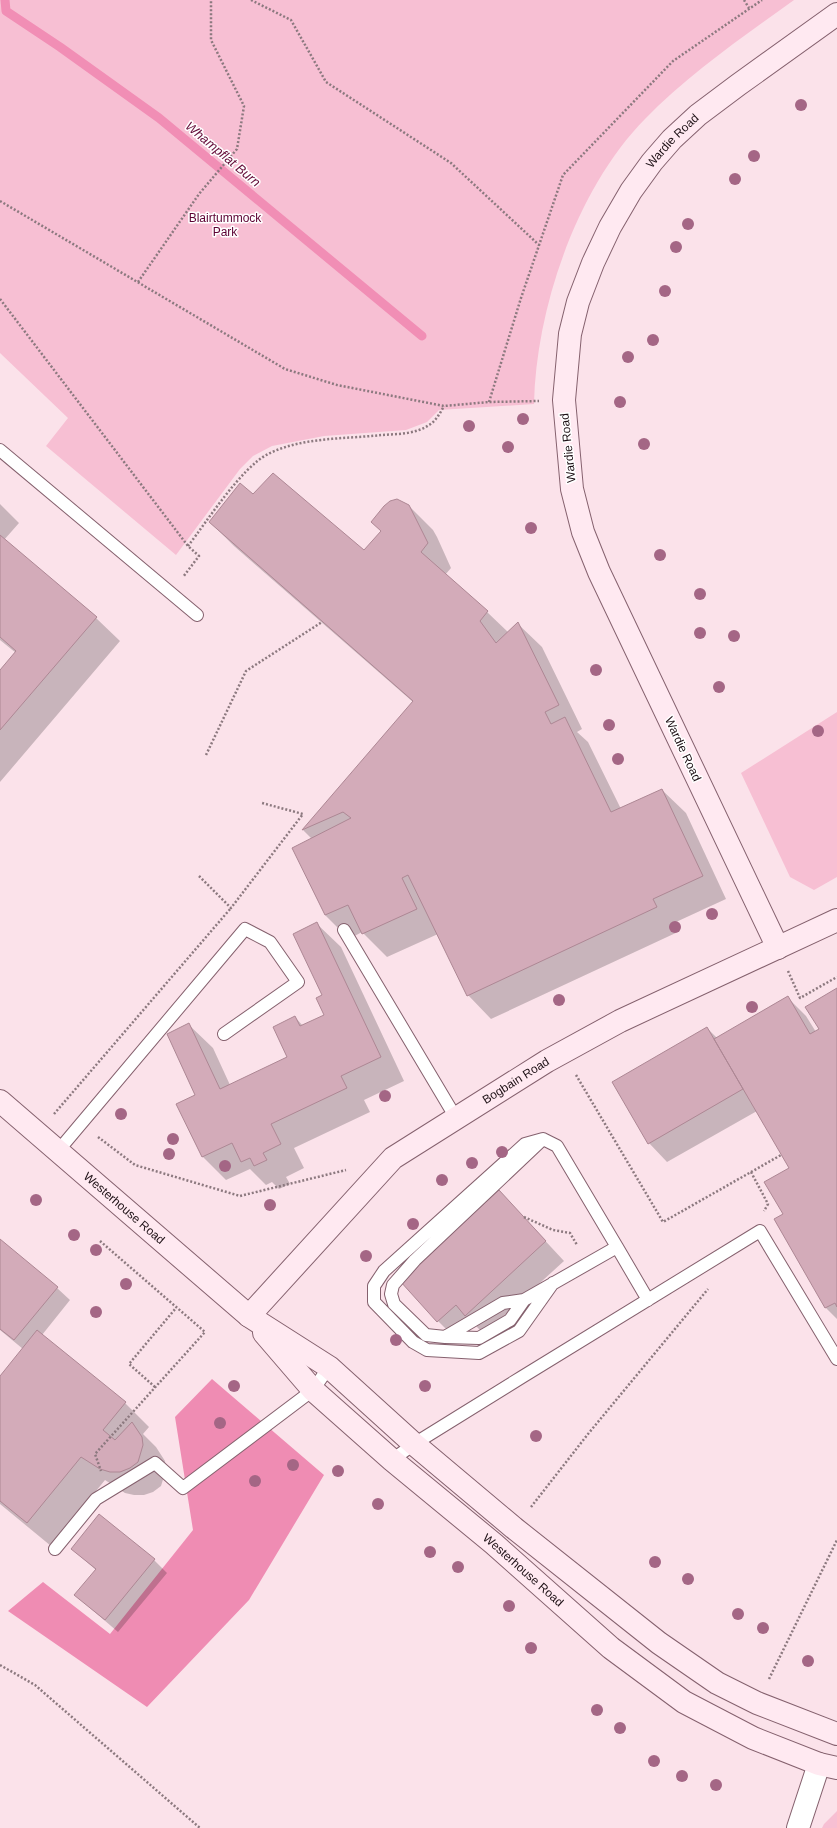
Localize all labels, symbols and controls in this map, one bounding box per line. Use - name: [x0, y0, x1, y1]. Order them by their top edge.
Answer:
- street label: Wardie Road: [643, 111, 702, 171]
- water label: Whampflat Burn: [182, 118, 264, 190]
- park label: Blairtummock Park: [189, 211, 262, 239]
- street label: Wardie Road: [557, 413, 579, 483]
- street label: Wardie Road: [662, 715, 704, 783]
- street label: Bogbain Road: [480, 1054, 552, 1107]
- street label: Westerhouse Road: [81, 1169, 168, 1247]
- street label: Westerhouse Road: [480, 1531, 566, 1609]

